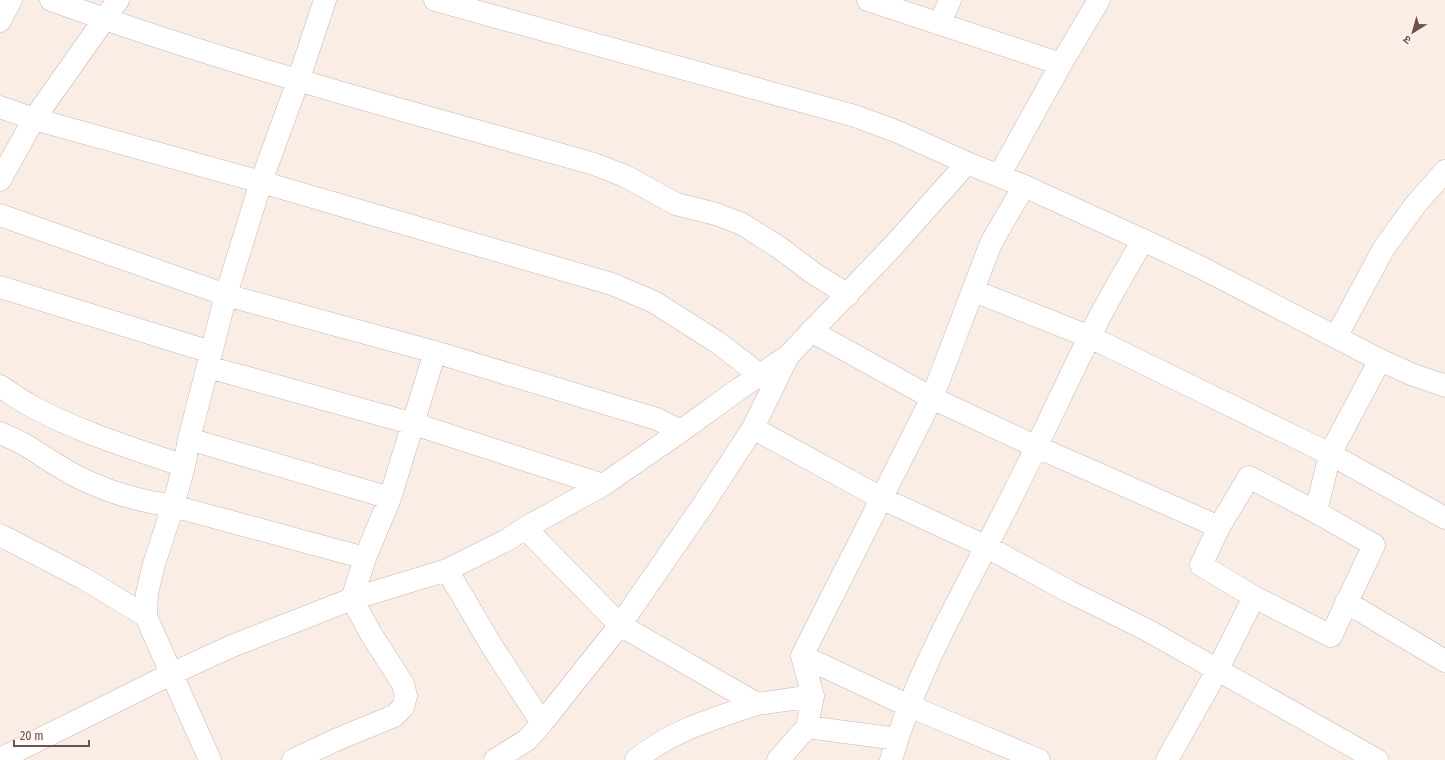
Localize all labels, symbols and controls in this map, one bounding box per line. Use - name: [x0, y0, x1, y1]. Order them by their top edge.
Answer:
- north arrow: [1393, 12, 1433, 52]
- text: उ: [1400, 32, 1414, 47]
- scale bar: [14, 722, 89, 748]
- text: 20 m: [20, 729, 44, 743]

